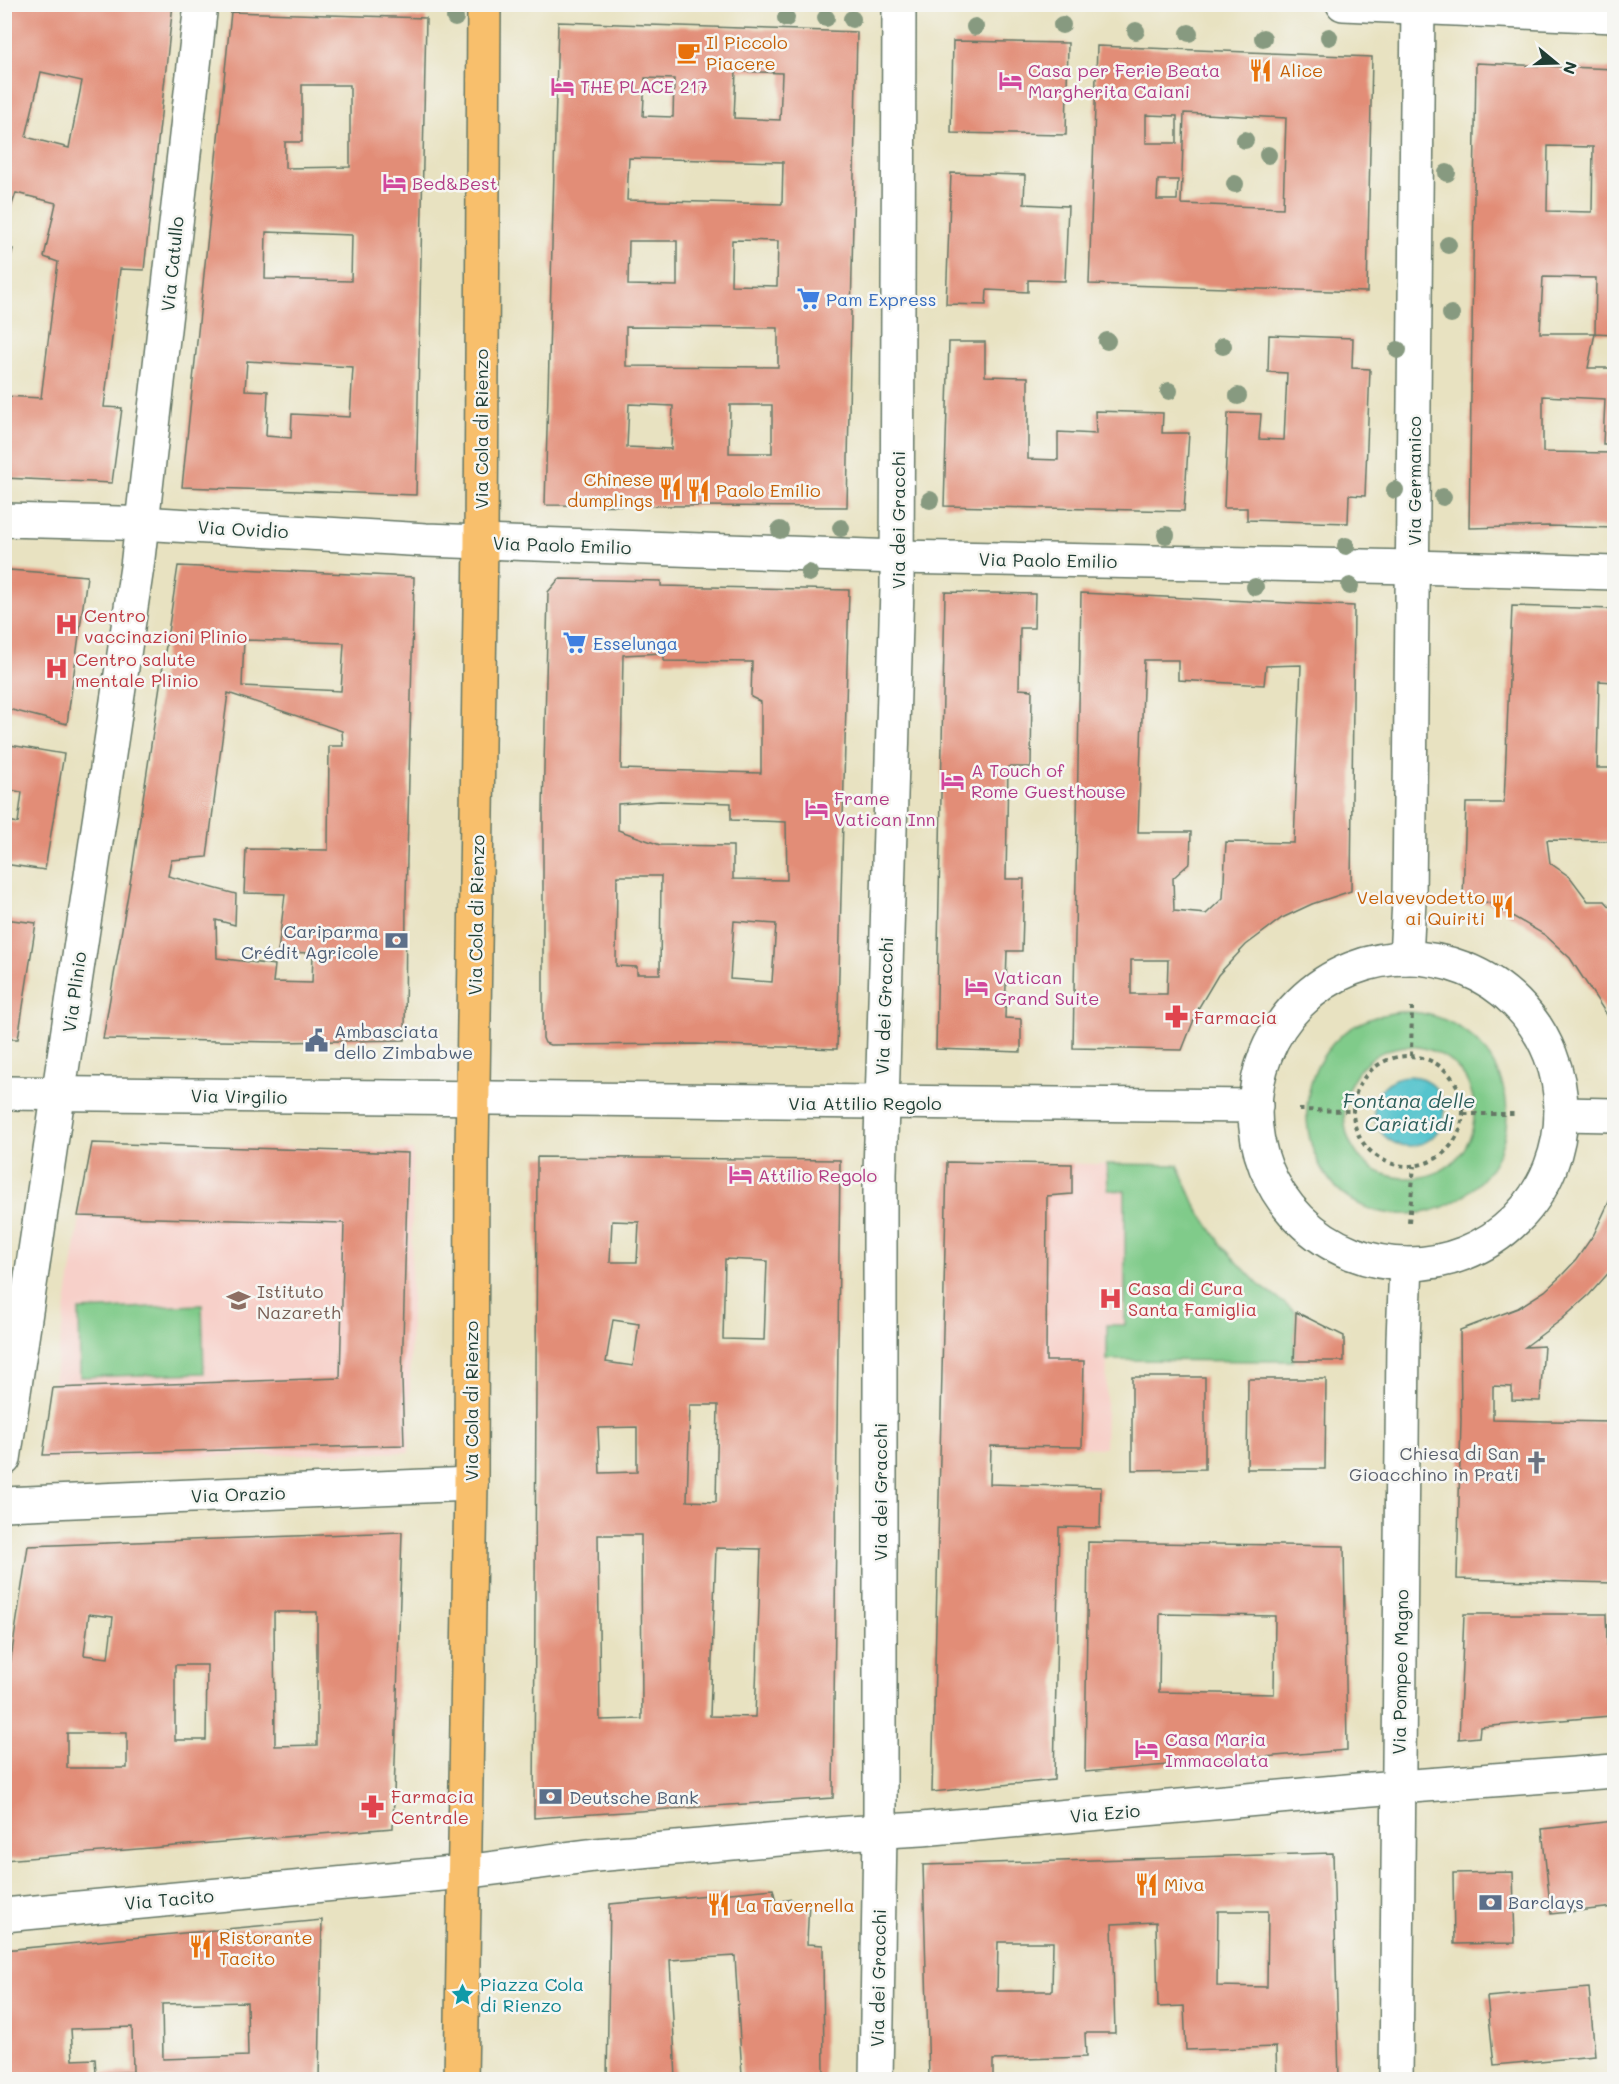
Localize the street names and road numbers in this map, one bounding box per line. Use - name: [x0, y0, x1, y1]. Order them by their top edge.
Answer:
- street label: Via Catullo: [155, 215, 189, 313]
- street label: Via Cola di Rienzo: [469, 348, 493, 509]
- street label: Via Germanico: [1402, 416, 1426, 546]
- street label: Via dei Gracchi: [886, 451, 910, 589]
- street label: Via Ovidio: [197, 515, 289, 543]
- street label: Via Paolo Emilio: [492, 531, 632, 559]
- street label: Via Paolo Emilio: [978, 547, 1118, 573]
- street label: Via Cola di Rienzo: [463, 834, 489, 996]
- street label: Via dei Gracchi: [870, 936, 898, 1076]
- street label: Via Plinio: [56, 950, 92, 1034]
- street label: Via Virgilio: [190, 1083, 288, 1109]
- street label: Via Attilio Regolo: [788, 1091, 942, 1115]
- street label: Via Cola di Rienzo: [459, 1320, 483, 1481]
- street label: Via dei Gracchi: [868, 1423, 892, 1561]
- street label: Via Orazio: [190, 1480, 286, 1508]
- street label: Via Pompeo Magno: [1387, 1589, 1413, 1755]
- street label: Via Ezio: [1069, 1798, 1142, 1828]
- street label: Via Tacito: [123, 1883, 215, 1915]
- street label: Via dei Gracchi: [865, 1909, 891, 2047]

